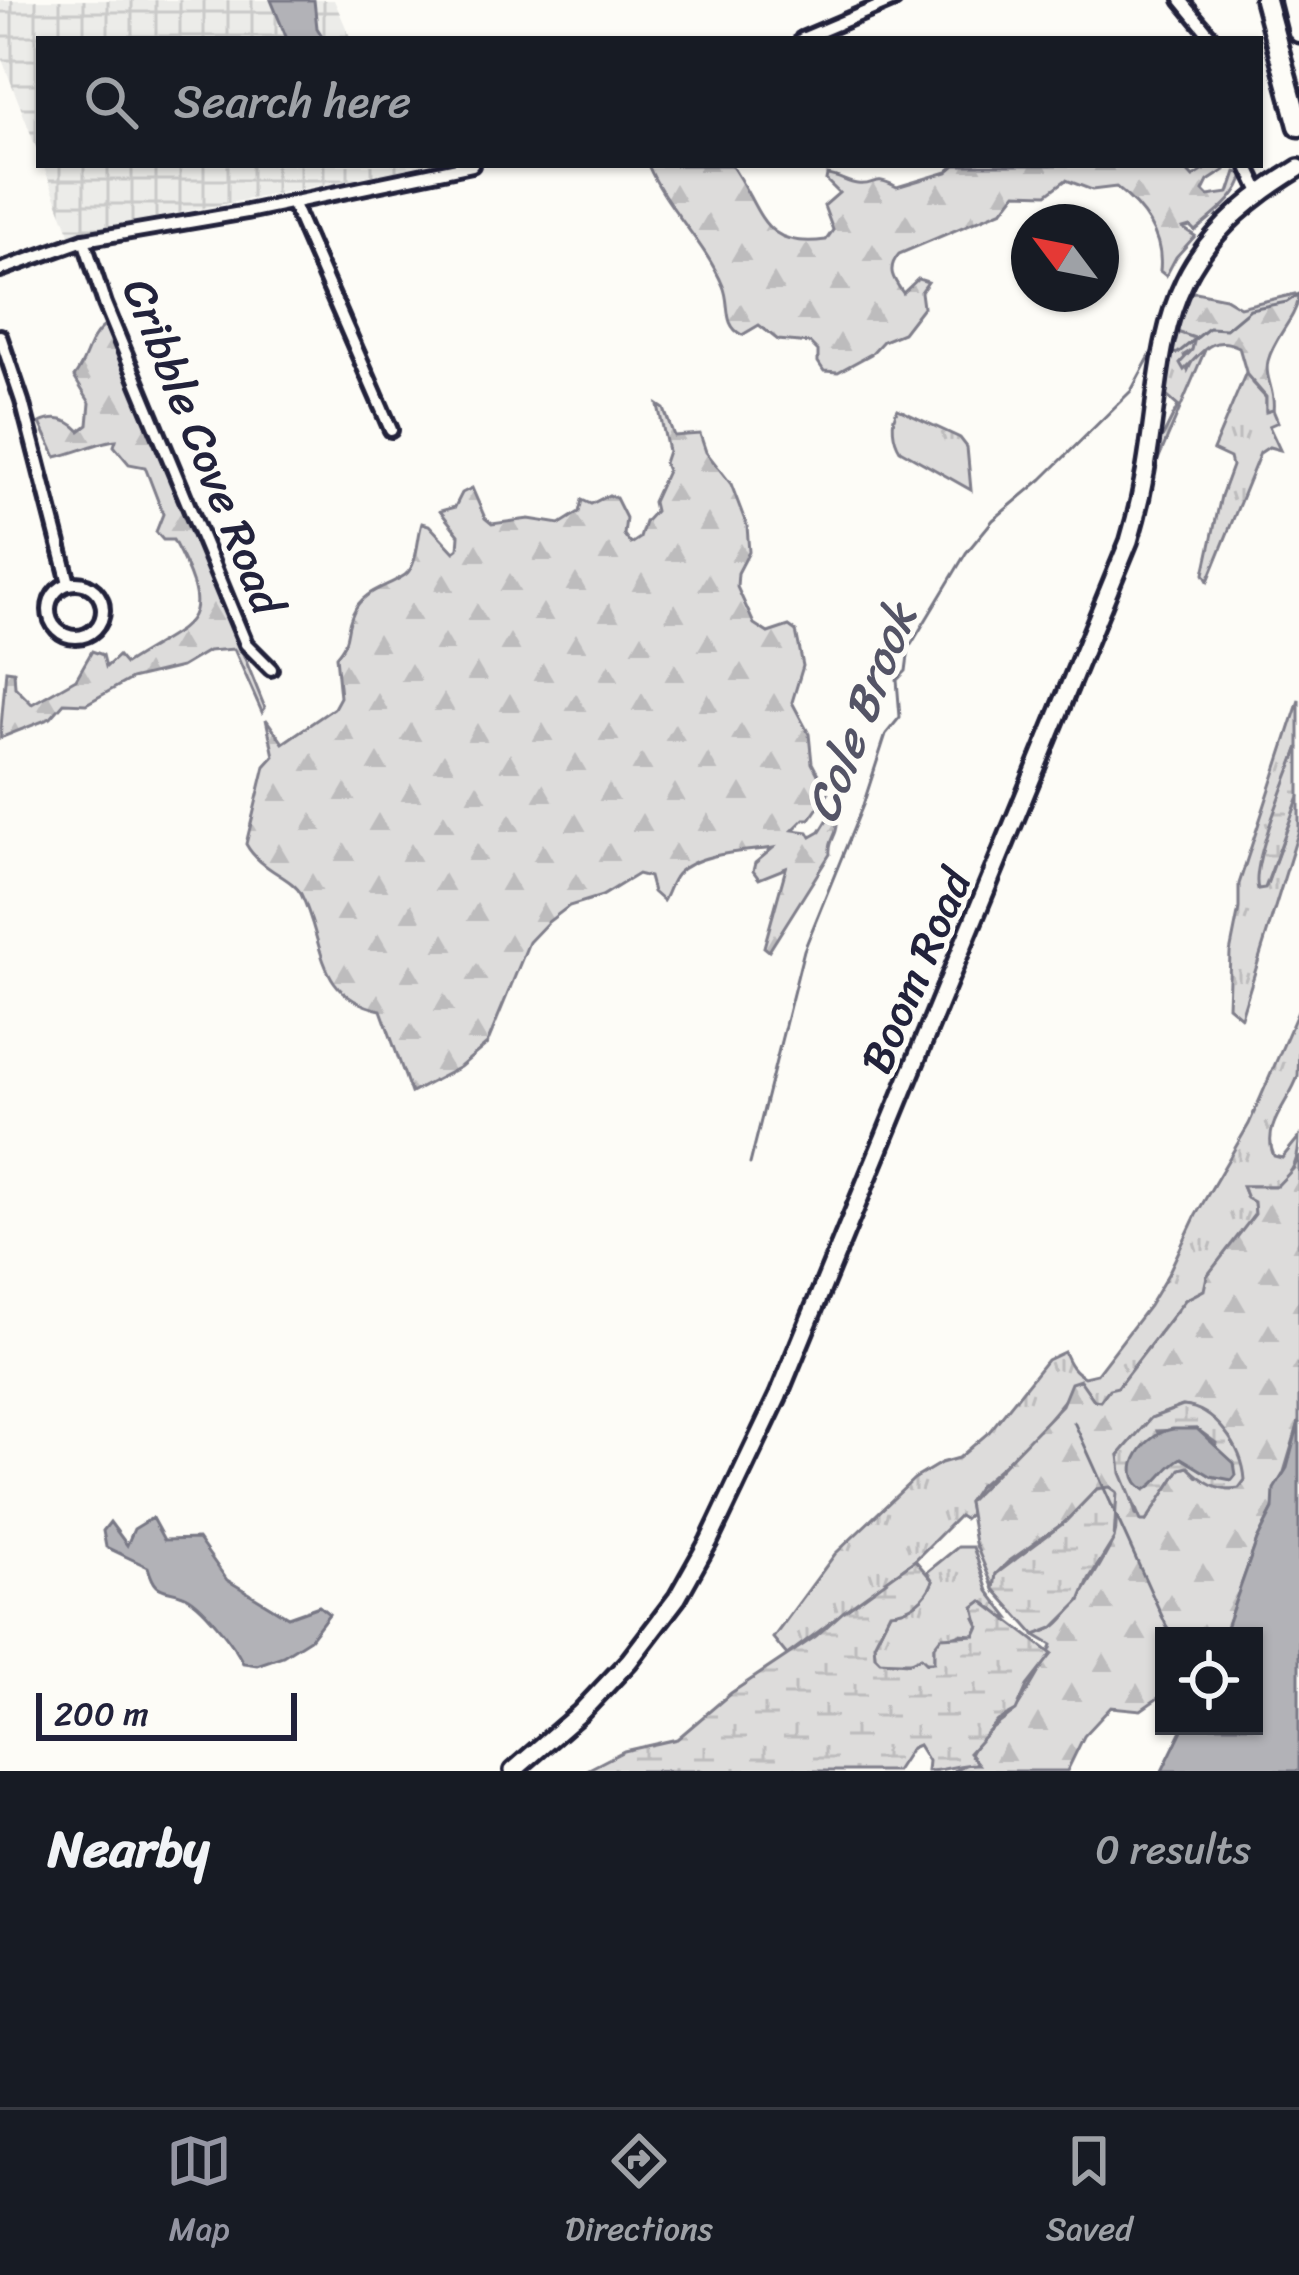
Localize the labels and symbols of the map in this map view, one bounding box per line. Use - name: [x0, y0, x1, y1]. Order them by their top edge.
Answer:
- north arrow: [1011, 204, 1119, 312]
- street label: Cribble Cove Road: [99, 266, 308, 630]
- water label: Cole Brook: [780, 588, 942, 834]
- street label: Boom Road: [837, 853, 996, 1087]
- scale bar: [36, 1687, 297, 1740]

